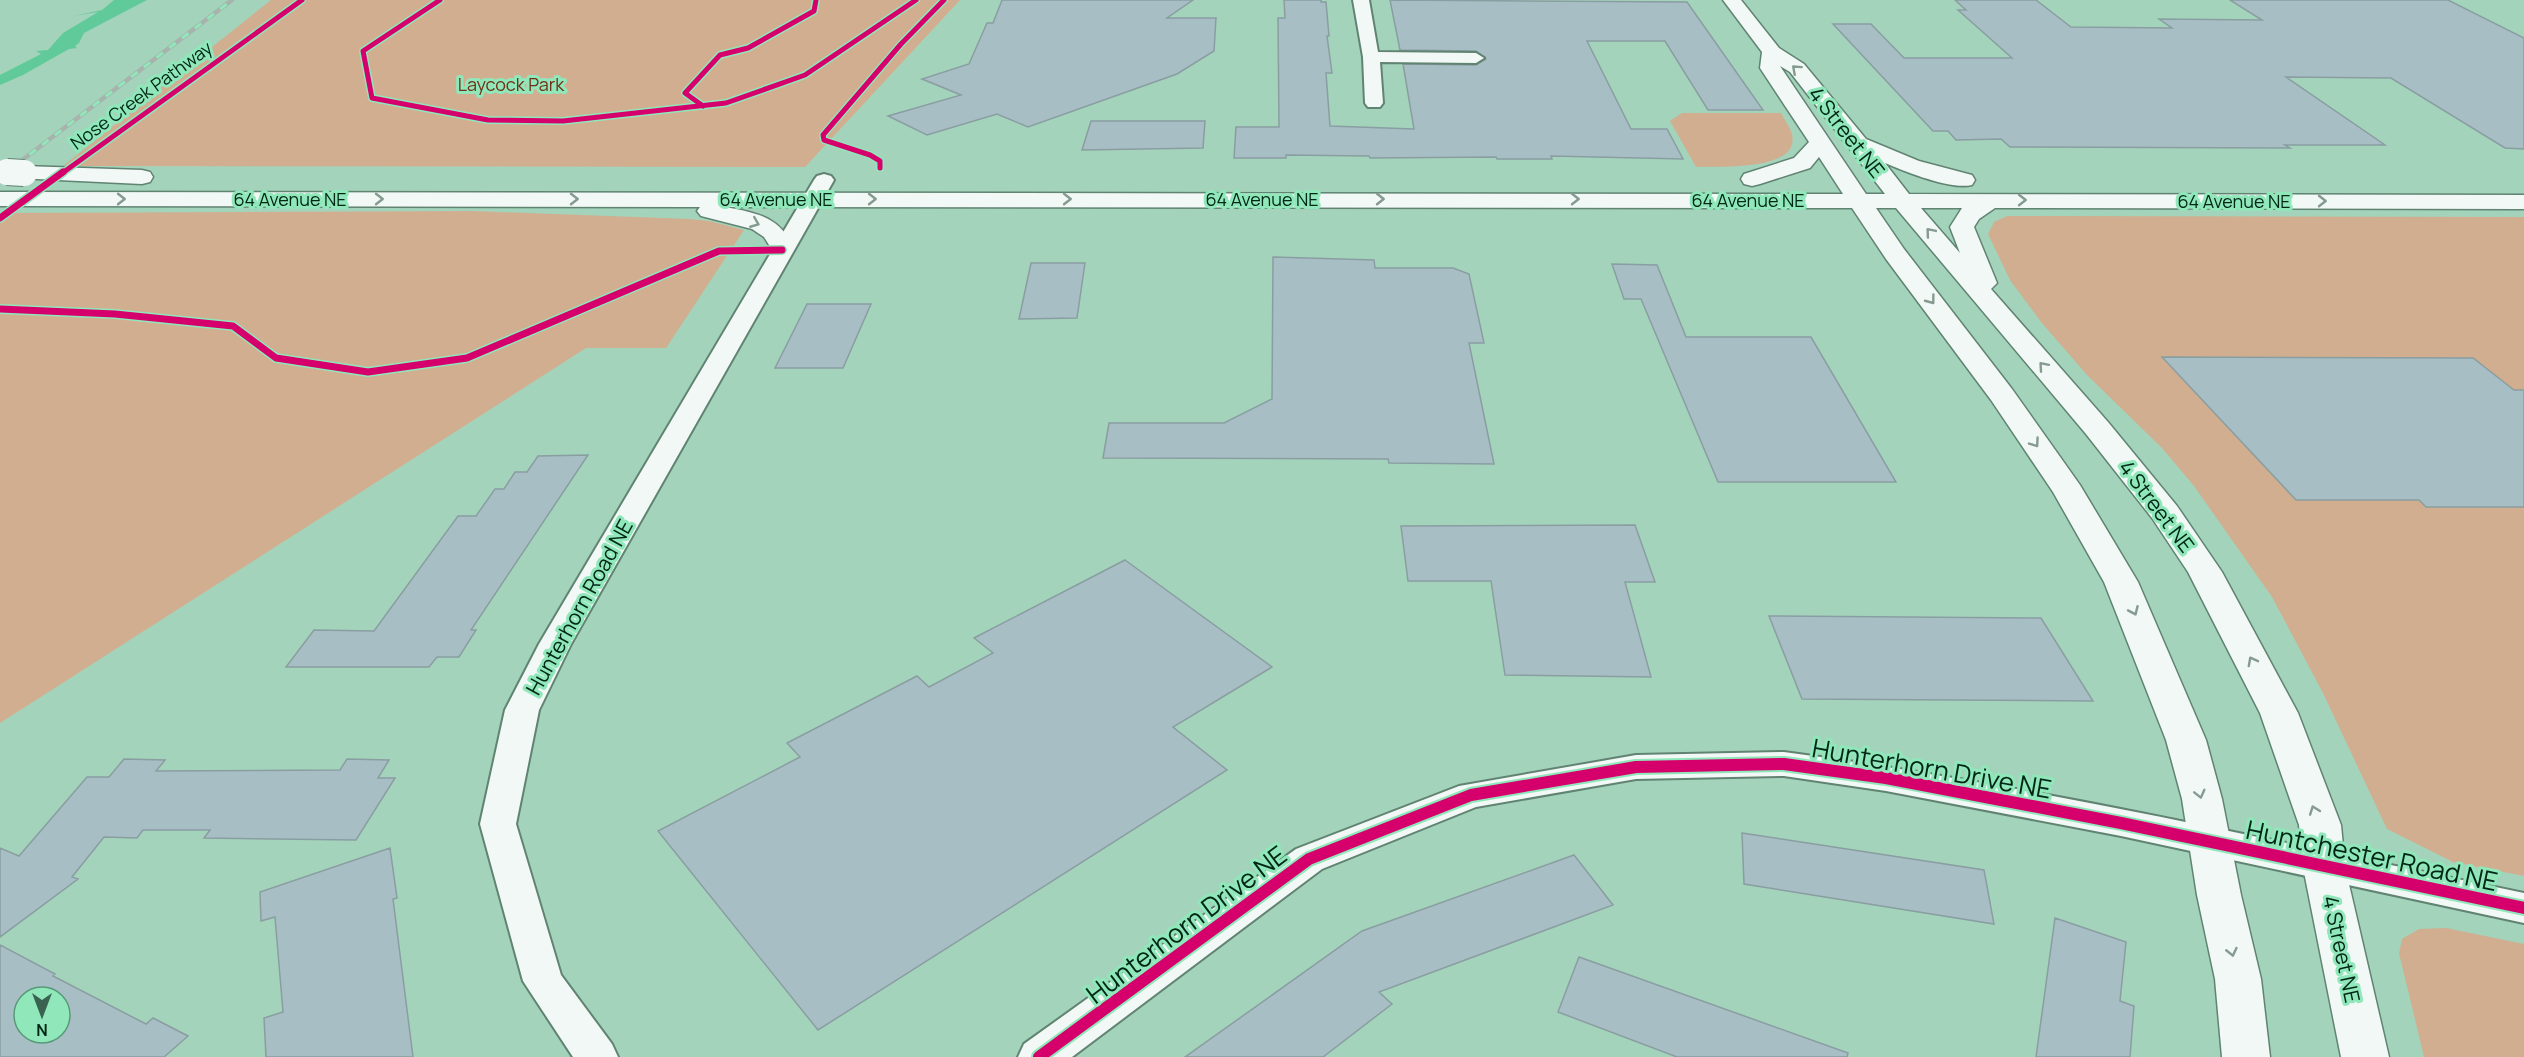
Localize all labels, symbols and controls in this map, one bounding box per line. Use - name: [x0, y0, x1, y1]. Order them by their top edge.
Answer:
- street label: Nose Creek Pathway: [65, 35, 217, 155]
- one-way arrow: [1792, 65, 1803, 76]
- park label: Laycock Park: [458, 72, 565, 96]
- street label: 4 Street NE: [1802, 81, 1892, 183]
- street label: 64 Avenue NE: [233, 187, 347, 211]
- street label: 64 Avenue NE: [719, 187, 833, 211]
- street label: 64 Avenue NE: [1205, 187, 1319, 211]
- street label: 64 Avenue NE: [1691, 188, 1805, 212]
- street label: 64 Avenue NE: [2177, 189, 2291, 213]
- one-way arrow: [116, 193, 125, 205]
- one-way arrow: [374, 193, 383, 205]
- one-way arrow: [569, 193, 578, 205]
- one-way arrow: [867, 193, 876, 205]
- one-way arrow: [1062, 193, 1071, 205]
- one-way arrow: [1375, 193, 1384, 205]
- one-way arrow: [1570, 193, 1579, 205]
- one-way arrow: [2018, 194, 2027, 206]
- one-way arrow: [2318, 195, 2327, 207]
- one-way arrow: [749, 216, 760, 228]
- one-way arrow: [1926, 228, 1937, 239]
- one-way arrow: [1923, 294, 1934, 305]
- one-way arrow: [2039, 362, 2050, 373]
- one-way arrow: [2028, 436, 2039, 447]
- street label: 4 Street NE: [2113, 454, 2201, 558]
- street label: Hunterhorn Road NE: [519, 514, 639, 700]
- one-way arrow: [2126, 604, 2138, 615]
- one-way arrow: [2248, 657, 2259, 668]
- street label: Hunterhorn Drive NE: [1809, 729, 2055, 807]
- one-way arrow: [2193, 788, 2205, 799]
- one-way arrow: [2309, 805, 2322, 816]
- street label: Huntchester Road NE: [2243, 811, 2501, 899]
- street label: Hunterhorn Drive NE: [1078, 837, 1294, 1011]
- street label: 4 Street NE: [2317, 893, 2367, 1005]
- one-way arrow: [2224, 947, 2237, 957]
- north arrow: [12, 985, 72, 1045]
- text: N: [36, 1019, 48, 1041]

